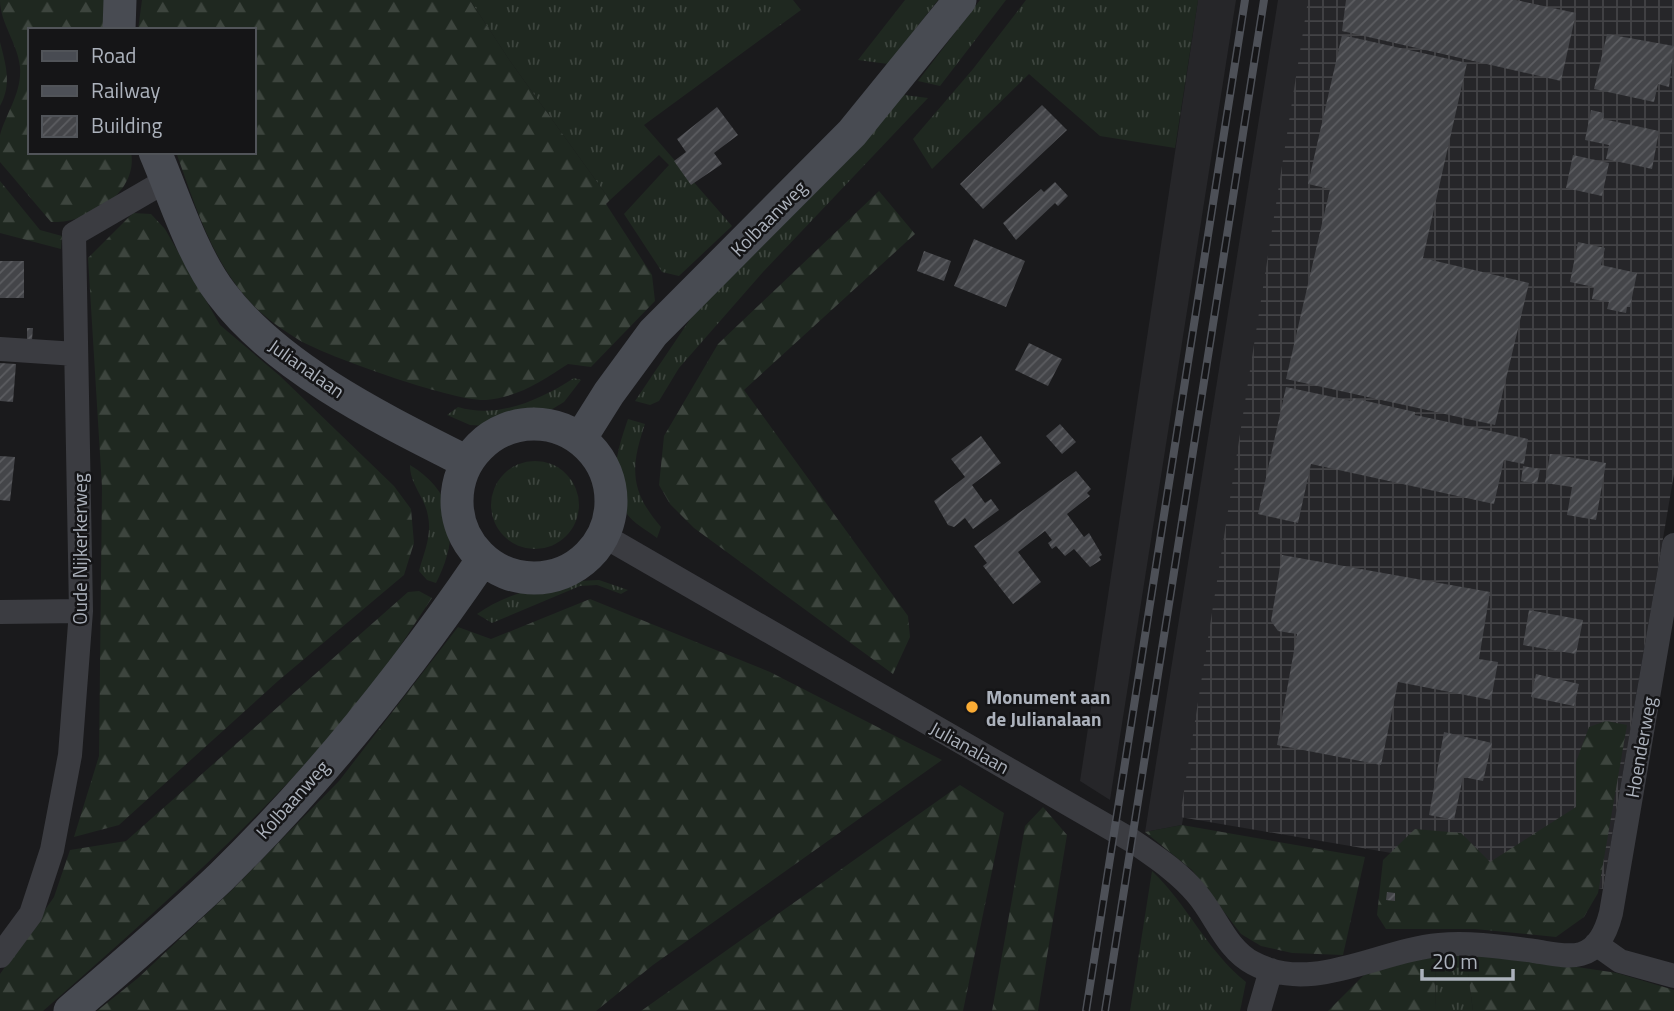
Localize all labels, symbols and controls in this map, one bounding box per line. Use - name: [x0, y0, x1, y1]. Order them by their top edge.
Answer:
- legend: [28, 28, 256, 154]
- text: Road: [91, 39, 136, 71]
- text: Railway: [91, 74, 160, 106]
- text: Building: [91, 109, 163, 141]
- street label: Kolbaanweg: [723, 173, 813, 263]
- street label: Julianalaan: [263, 331, 351, 405]
- street label: Oude Nijkerkerweg: [65, 473, 94, 625]
- place label: Monument aan de Julianalaan: [986, 682, 1110, 733]
- street label: Hoenderweg: [1617, 694, 1663, 800]
- marker: Monument aan de Julianalaan: [964, 699, 980, 715]
- street label: Julianalaan: [925, 713, 1015, 781]
- street label: Kolbaanweg: [248, 753, 336, 845]
- scale bar: [1422, 937, 1513, 981]
- text: 20 m: [1432, 945, 1478, 977]

